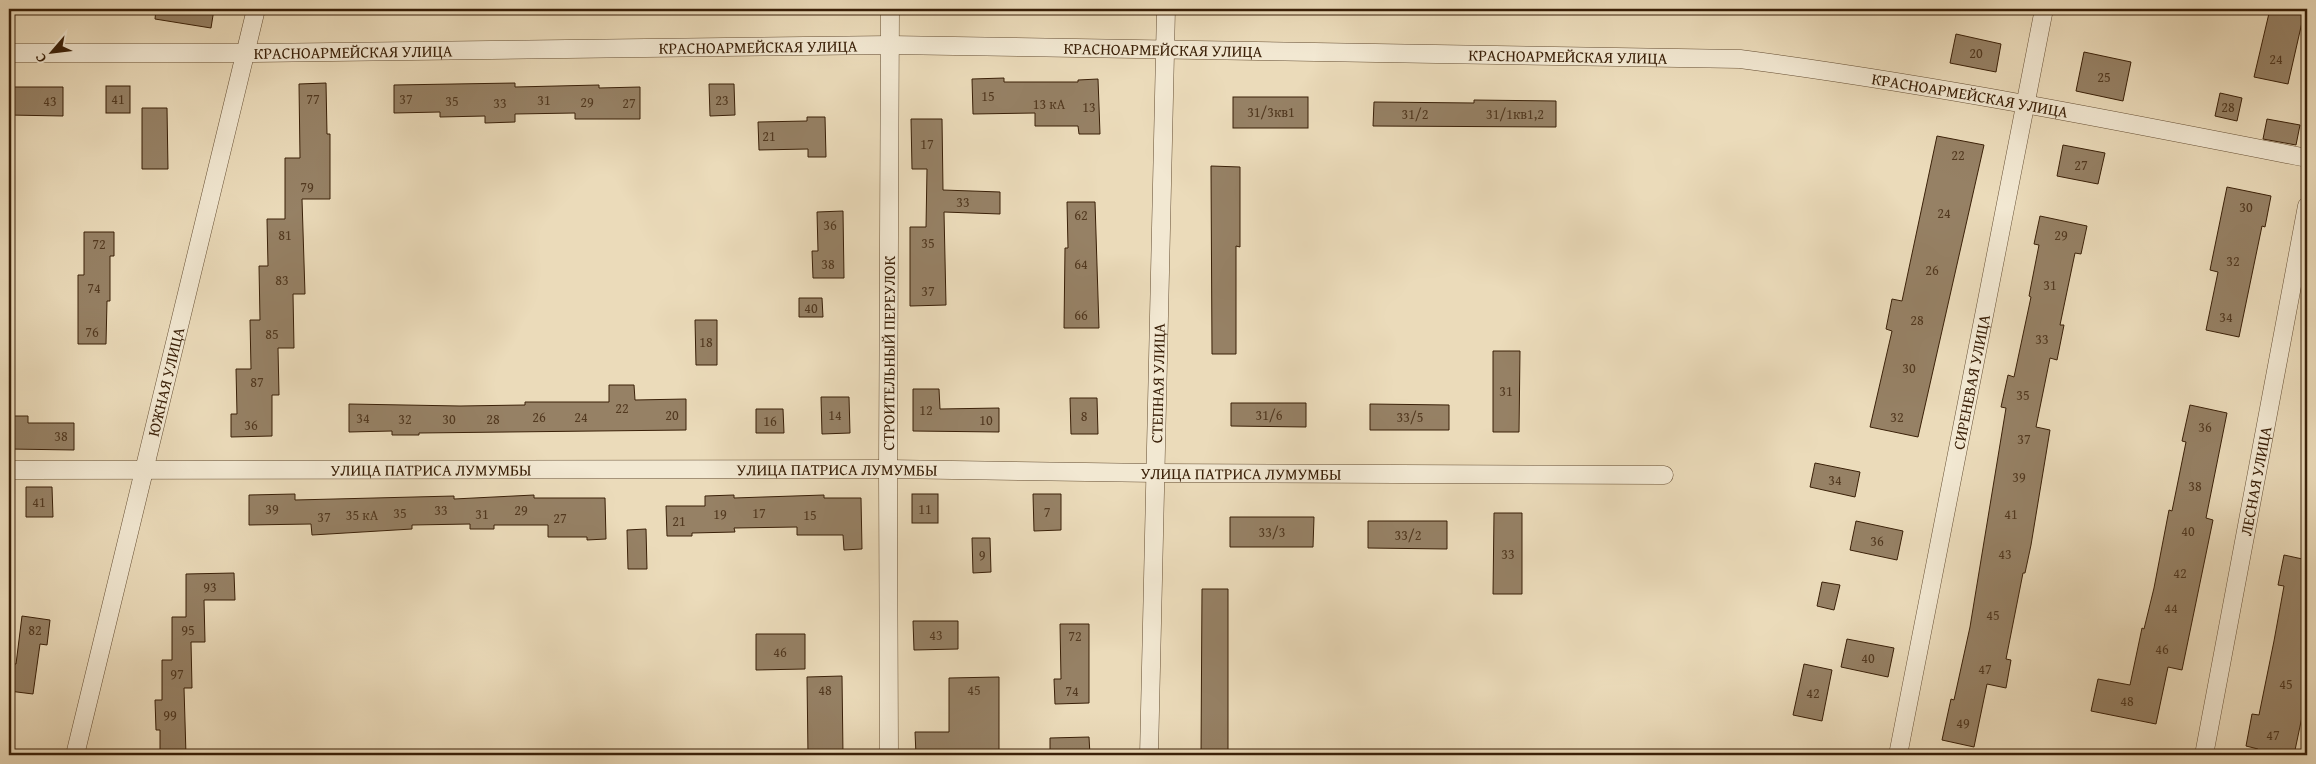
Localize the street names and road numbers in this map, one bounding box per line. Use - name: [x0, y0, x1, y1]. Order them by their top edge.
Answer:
- street label: КРАСНОАРМЕЙСКАЯ УЛИЦА: [658, 33, 858, 60]
- street label: КРАСНОАРМЕЙСКАЯ УЛИЦА: [1063, 36, 1263, 63]
- street label: КРАСНОАРМЕЙСКАЯ УЛИЦА: [253, 38, 453, 65]
- street label: КРАСНОАРМЕЙСКАЯ УЛИЦА: [1468, 43, 1668, 70]
- street label: КРАСНОАРМЕЙСКАЯ УЛИЦА: [1870, 66, 2070, 124]
- street label: СТРОИТЕЛЬНЫЙ ПЕРЕУЛОК: [876, 255, 901, 450]
- street label: СИРЕНЕВАЯ УЛИЦА: [1946, 312, 1996, 452]
- street label: СТЕПНАЯ УЛИЦА: [1144, 323, 1171, 443]
- street label: ЮЖНАЯ УЛИЦА: [141, 324, 190, 439]
- street label: ЛЕСНАЯ УЛИЦА: [2233, 424, 2278, 538]
- street label: УЛИЦА ПАТРИСА ЛУМУМБЫ: [331, 457, 531, 482]
- street label: УЛИЦА ПАТРИСА ЛУМУМБЫ: [737, 457, 938, 482]
- street label: УЛИЦА ПАТРИСА ЛУМУМБЫ: [1140, 461, 1341, 486]

